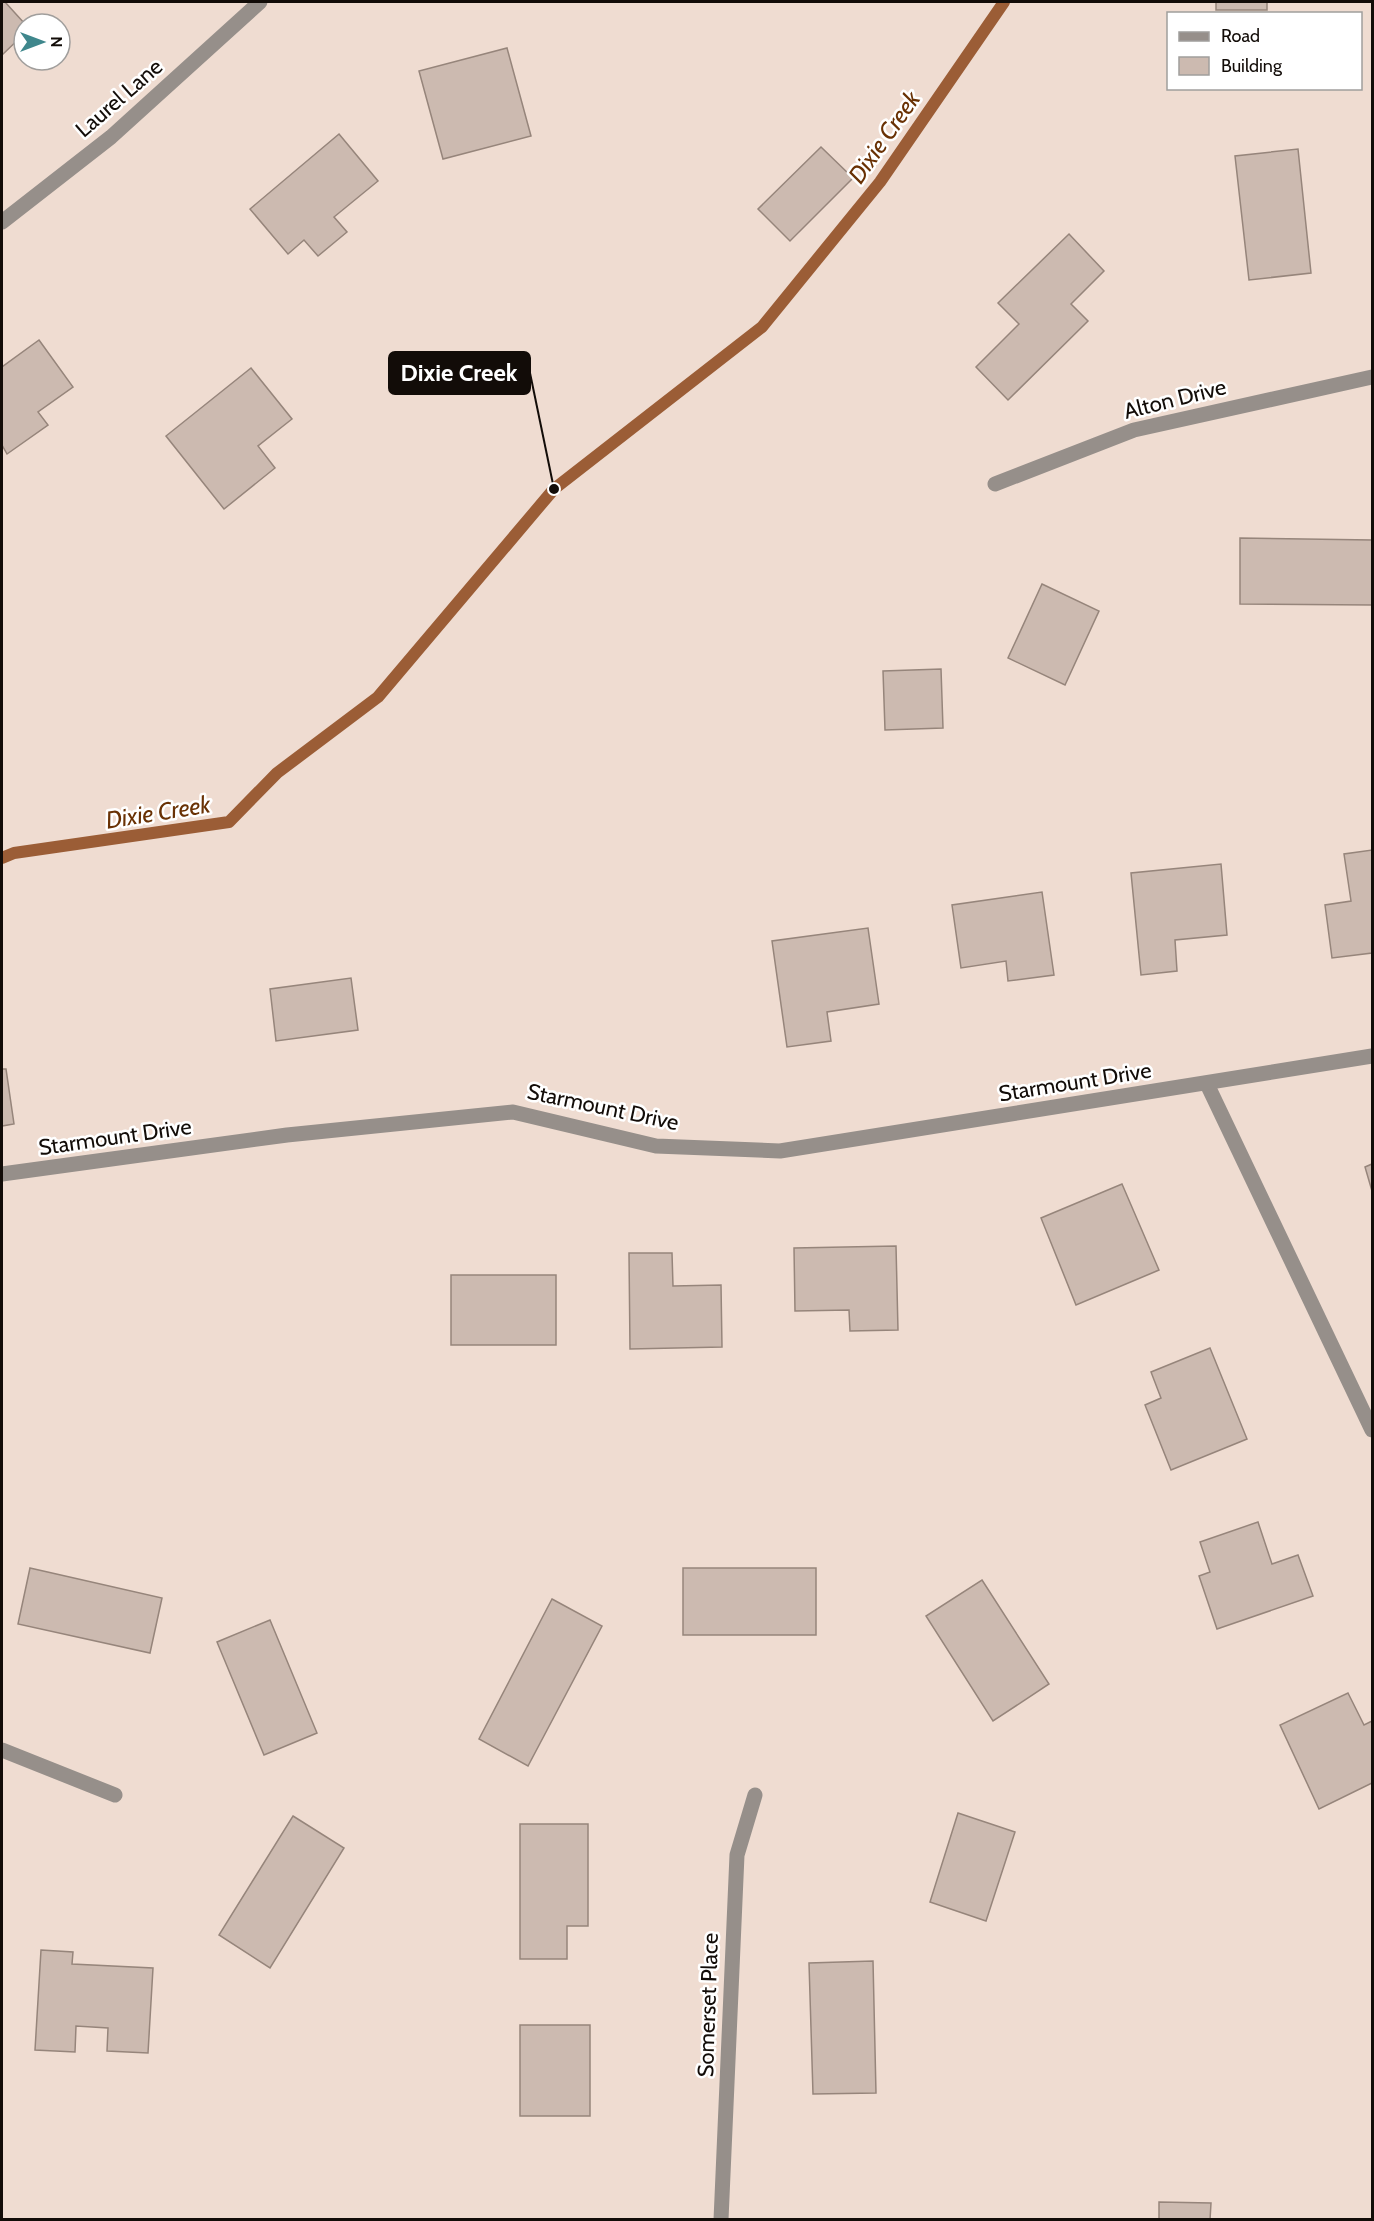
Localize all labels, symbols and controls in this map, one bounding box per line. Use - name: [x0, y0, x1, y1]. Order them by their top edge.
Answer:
- north arrow: [12, 12, 72, 72]
- legend: [1167, 12, 1362, 90]
- text: Road: [1221, 25, 1260, 47]
- text: N: [47, 36, 66, 48]
- street label: Laurel Lane: [70, 53, 168, 143]
- text: Building: [1221, 55, 1283, 77]
- water label: Dixie Creek: [842, 85, 927, 189]
- callout: Dixie Creek: [389, 352, 530, 394]
- text: Dixie Creek: [401, 358, 518, 387]
- street label: Alton Drive: [1121, 373, 1229, 425]
- water label: Dixie Creek: [104, 789, 213, 835]
- street label: Starmount Drive: [997, 1057, 1153, 1107]
- street label: Starmount Drive: [525, 1078, 681, 1136]
- street label: Starmount Drive: [37, 1113, 193, 1161]
- street label: Somerset Place: [692, 1932, 724, 2078]

